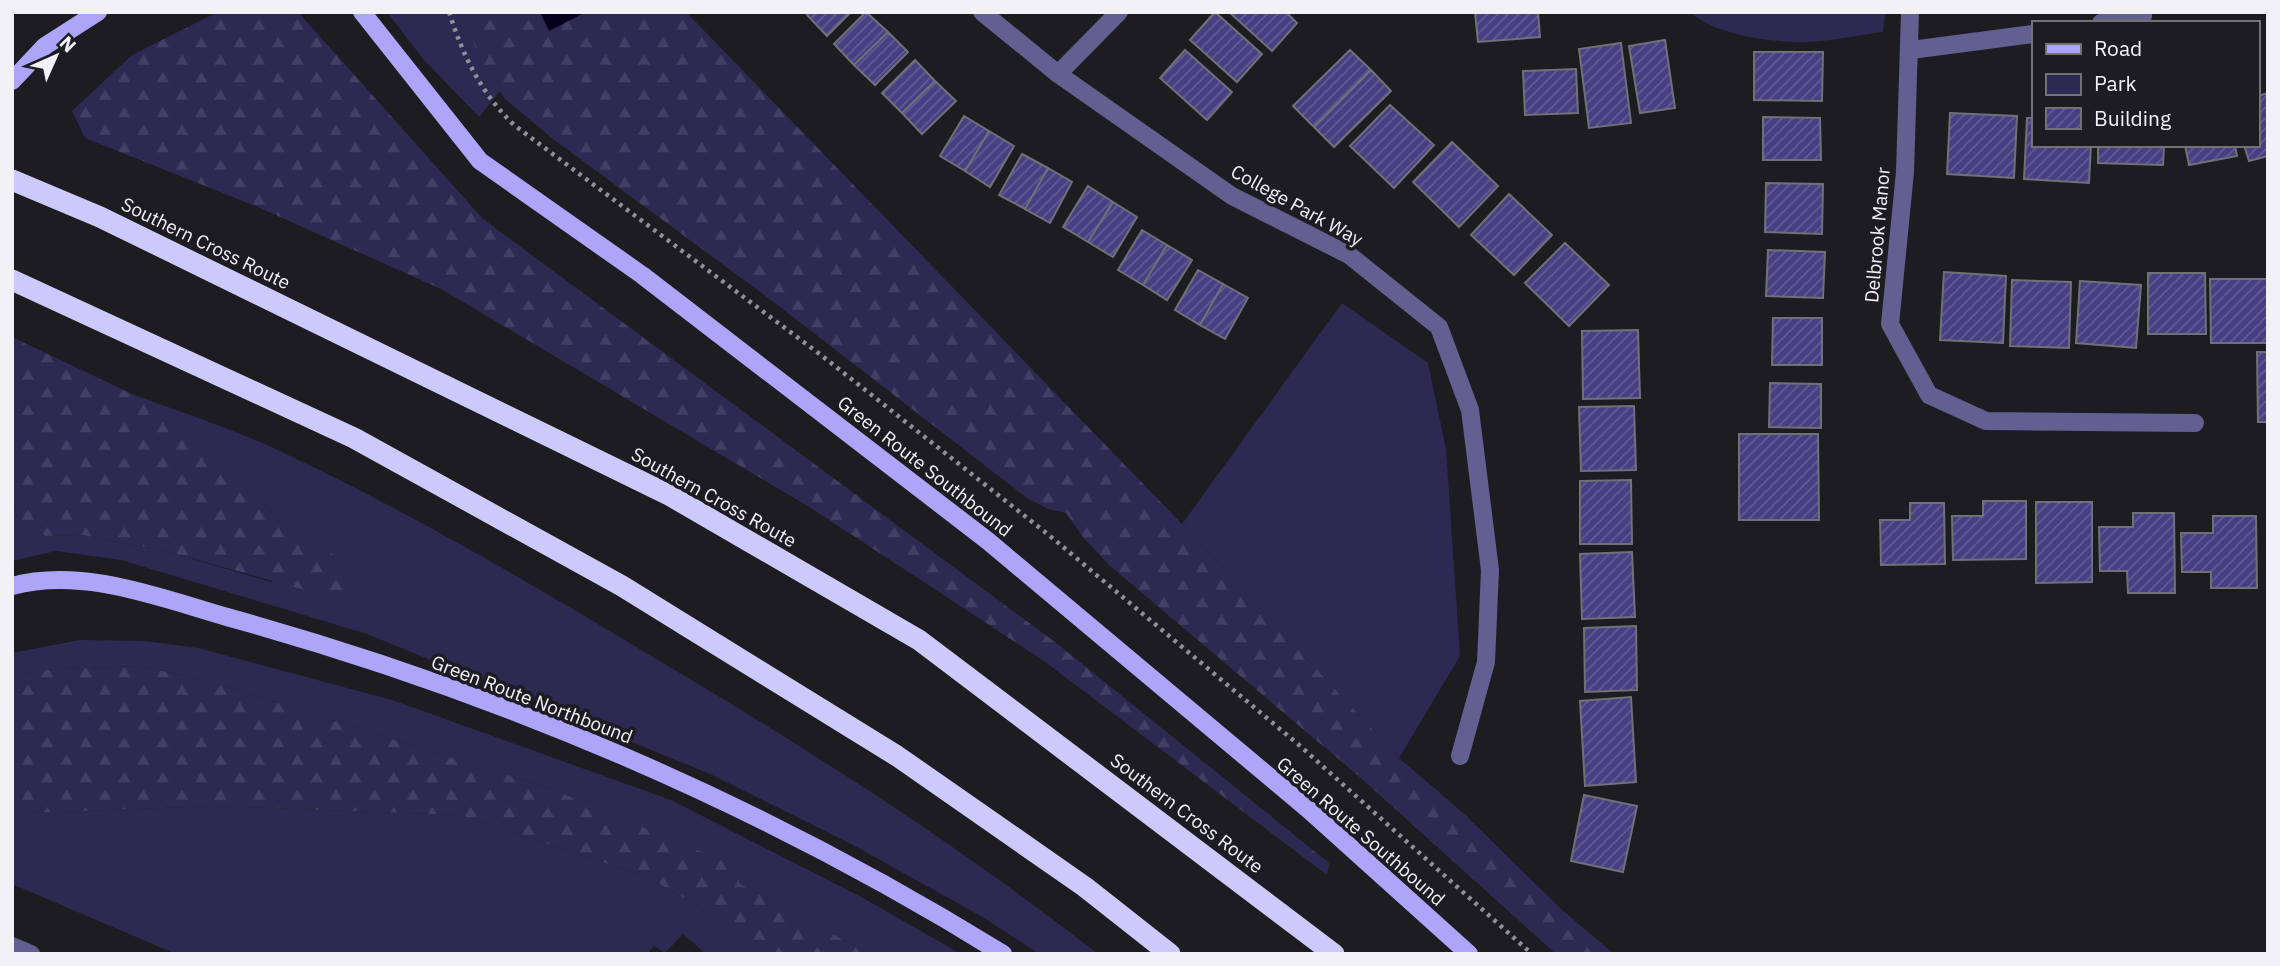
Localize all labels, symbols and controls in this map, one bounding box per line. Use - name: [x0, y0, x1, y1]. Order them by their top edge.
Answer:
- north arrow: [21, 21, 91, 91]
- legend: [2032, 21, 2259, 147]
- text: N: [55, 31, 81, 57]
- text: Road: [2094, 34, 2142, 62]
- text: Park: [2094, 69, 2137, 97]
- text: Building: [2094, 104, 2171, 132]
- street label: College Park Way: [1227, 159, 1368, 251]
- street label: Delbrook Manor: [1859, 166, 1895, 304]
- street label: Southern Cross Route: [118, 192, 294, 294]
- street label: Green Route Southbound: [833, 390, 1017, 542]
- street label: Southern Cross Route: [627, 442, 801, 552]
- street label: Green Route Northbound: [428, 649, 636, 749]
- street label: Southern Cross Route: [1106, 748, 1268, 878]
- street label: Green Route Southbound: [1272, 751, 1450, 911]

